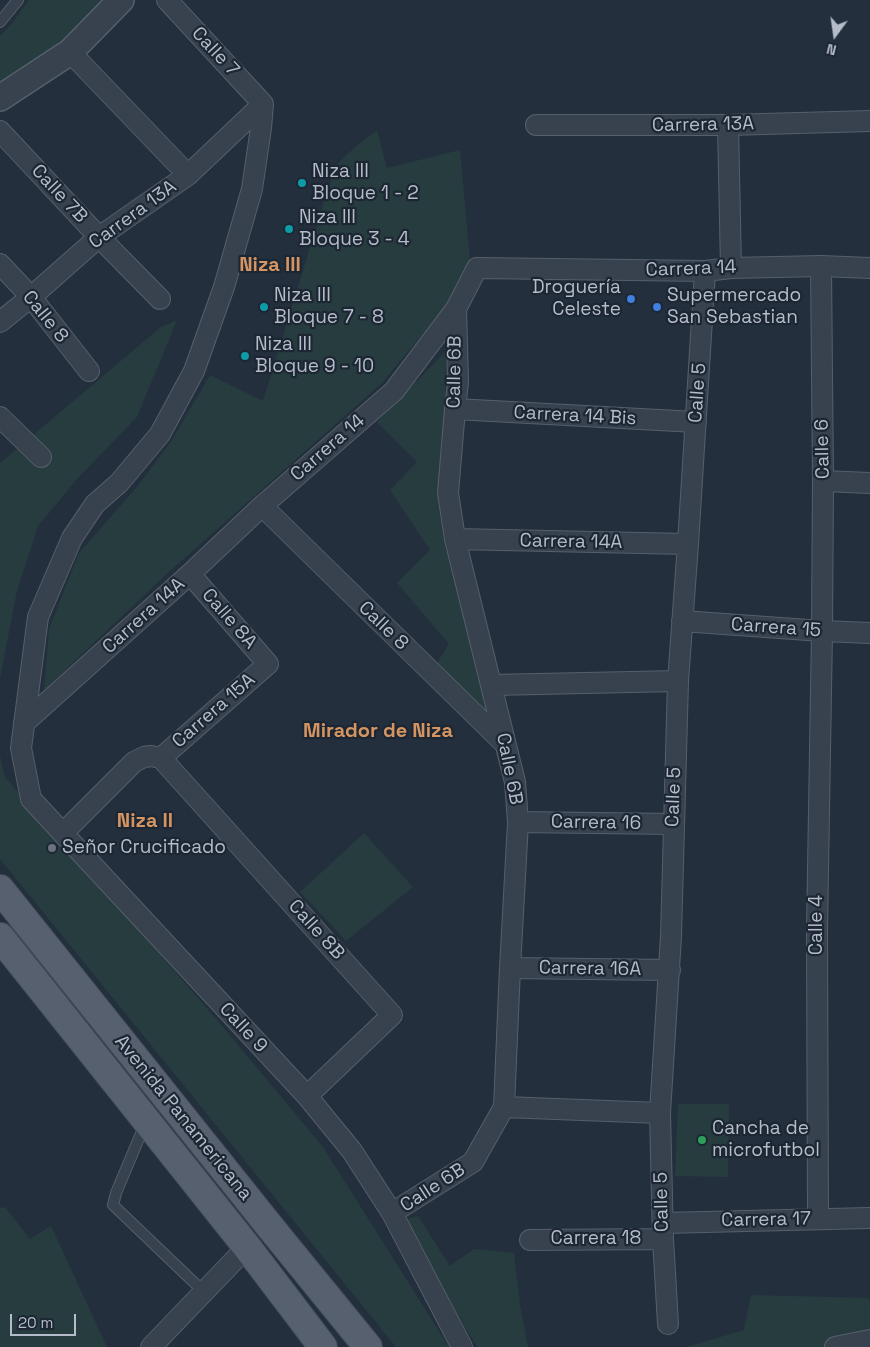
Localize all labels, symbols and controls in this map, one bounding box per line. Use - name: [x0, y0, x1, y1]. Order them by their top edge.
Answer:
- north arrow: [810, 10, 860, 60]
- street label: Calle 7: [186, 23, 244, 81]
- text: N: [825, 40, 838, 59]
- street label: Carrera 13A: [652, 113, 754, 137]
- street label: Calle 7B: [26, 160, 92, 228]
- place label: Niza III Bloque 1 - 2: [312, 161, 419, 205]
- street label: Carrera 13A: [85, 176, 181, 254]
- marker: Niza III Bloque 1 - 2: [296, 177, 308, 189]
- place label: Niza III Bloque 3 - 4: [299, 207, 410, 251]
- marker: Niza III Bloque 3 - 4: [283, 223, 295, 235]
- district label: Niza III: [239, 254, 301, 278]
- street label: Carrera 14: [645, 256, 737, 282]
- place label: Droguería Celeste: [532, 277, 621, 321]
- place label: Niza III Bloque 7 - 8: [274, 285, 384, 329]
- place label: Supermercado San Sebastian: [667, 285, 801, 329]
- street label: Calle 8: [17, 286, 73, 348]
- marker: Droguería Celeste: [625, 293, 637, 305]
- marker: Niza III Bloque 7 - 8: [258, 301, 270, 313]
- marker: Supermercado San Sebastian: [651, 301, 663, 313]
- place label: Niza III Bloque 9 - 10: [255, 334, 374, 378]
- street label: Calle 6B: [443, 335, 467, 409]
- marker: Niza III Bloque 9 - 10: [239, 350, 251, 362]
- street label: Calle 5: [685, 362, 711, 424]
- street label: Carrera 14 Bis: [513, 401, 637, 431]
- street label: Carrera 14: [286, 410, 370, 486]
- street label: Calle 6: [811, 419, 835, 479]
- street label: Carrera 14A: [519, 530, 623, 554]
- street label: Carrera 14A: [98, 573, 190, 659]
- street label: Calle 8A: [197, 584, 261, 654]
- street label: Calle 8: [353, 597, 413, 655]
- street label: Carrera 15: [730, 613, 822, 643]
- street label: Carrera 15A: [168, 669, 260, 753]
- district label: Mirador de Niza: [303, 720, 453, 744]
- street label: Calle 6B: [491, 731, 527, 807]
- street label: Calle 5: [662, 767, 686, 827]
- district label: Niza II: [117, 810, 173, 834]
- street label: Carrera 16: [551, 811, 641, 835]
- place label: Señor Crucificado: [62, 837, 226, 859]
- marker: Señor Crucificado: [46, 842, 58, 854]
- street label: Calle 8B: [283, 895, 349, 965]
- street label: Calle 4: [806, 895, 828, 955]
- street label: Carrera 16A: [539, 957, 641, 981]
- street label: Calle 9: [214, 998, 272, 1058]
- street label: Avenida Panamericana: [109, 1031, 257, 1205]
- place label: Cancha de microfutbol: [712, 1118, 820, 1162]
- marker: Cancha de microfutbol: [696, 1134, 708, 1146]
- street label: Calle 6B: [396, 1159, 470, 1217]
- street label: Calle 5: [650, 1172, 674, 1232]
- street label: Carrera 17: [721, 1208, 811, 1232]
- street label: Carrera 18: [551, 1228, 641, 1250]
- scale bar: [12, 1304, 79, 1336]
- text: 20 m: [18, 1313, 53, 1332]

